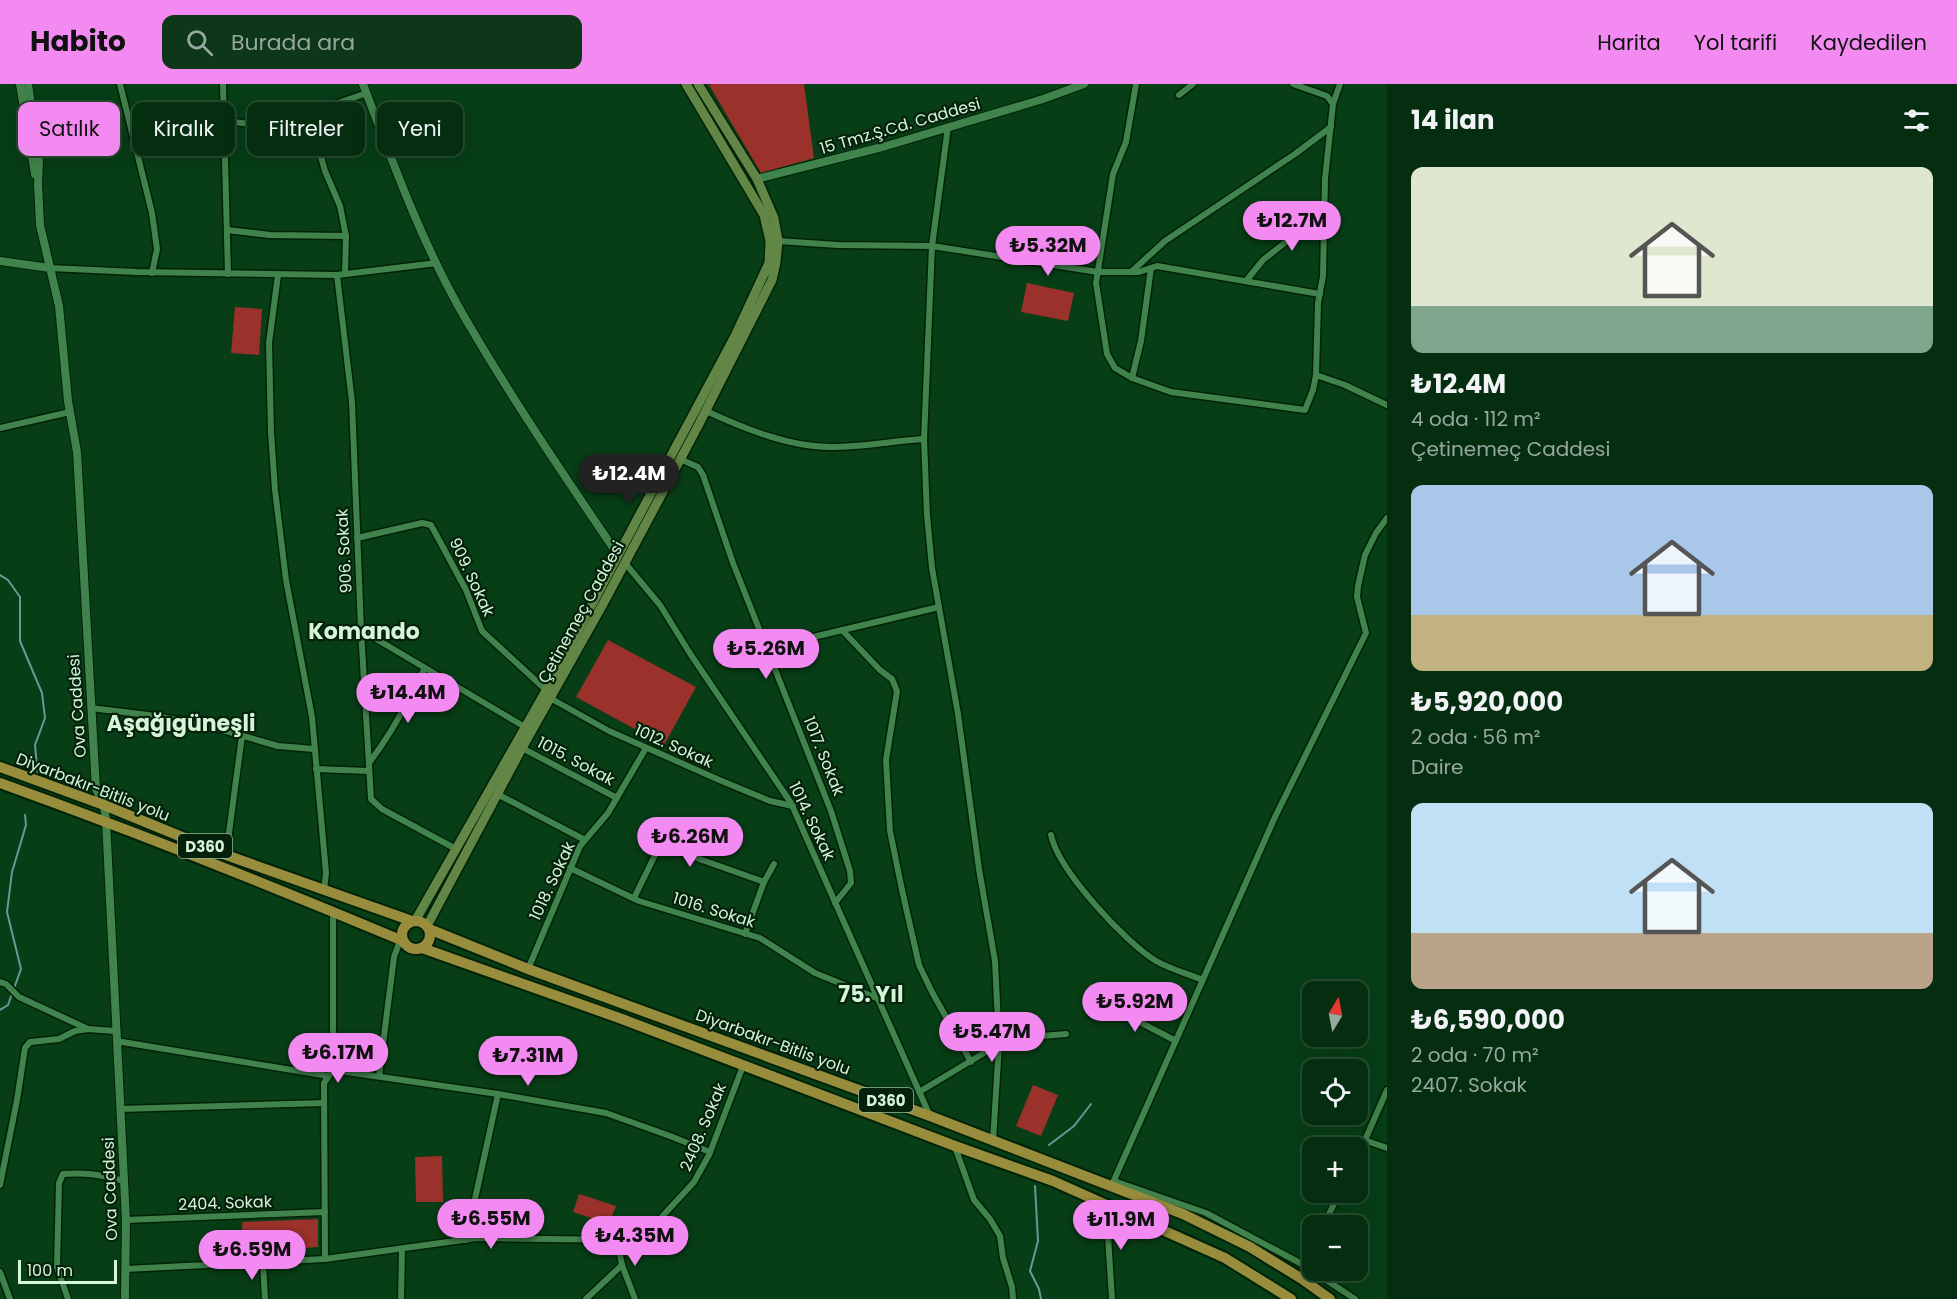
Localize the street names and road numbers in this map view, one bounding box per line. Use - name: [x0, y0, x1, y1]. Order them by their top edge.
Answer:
- street label: 15 Tmz.Ş.Cd. Caddesi: [817, 92, 983, 160]
- street label: 906. Sokak: [330, 507, 358, 594]
- street label: 909. Sokak: [444, 534, 501, 621]
- street label: Çetinemeç Caddesi: [532, 537, 630, 687]
- street label: Ova Caddesi: [62, 653, 92, 759]
- street label: 1017. Sokak: [798, 713, 851, 800]
- street label: 1012. Sokak: [631, 718, 718, 774]
- street label: 1015. Sokak: [533, 731, 620, 791]
- street label: Diyarbakır-Bitlis yolu: [13, 747, 173, 827]
- street label: 1014. Sokak: [783, 778, 841, 865]
- road number: D360: [178, 834, 232, 858]
- street label: 1018. Sokak: [524, 837, 581, 924]
- street label: 1016. Sokak: [670, 887, 759, 934]
- street label: Diyarbakır-Bitlis yolu: [692, 1003, 854, 1081]
- street label: 2408. Sokak: [674, 1079, 732, 1175]
- road number: D360: [859, 1088, 913, 1112]
- street label: Ova Caddesi: [97, 1137, 123, 1241]
- street label: 2404. Sokak: [178, 1190, 273, 1216]

